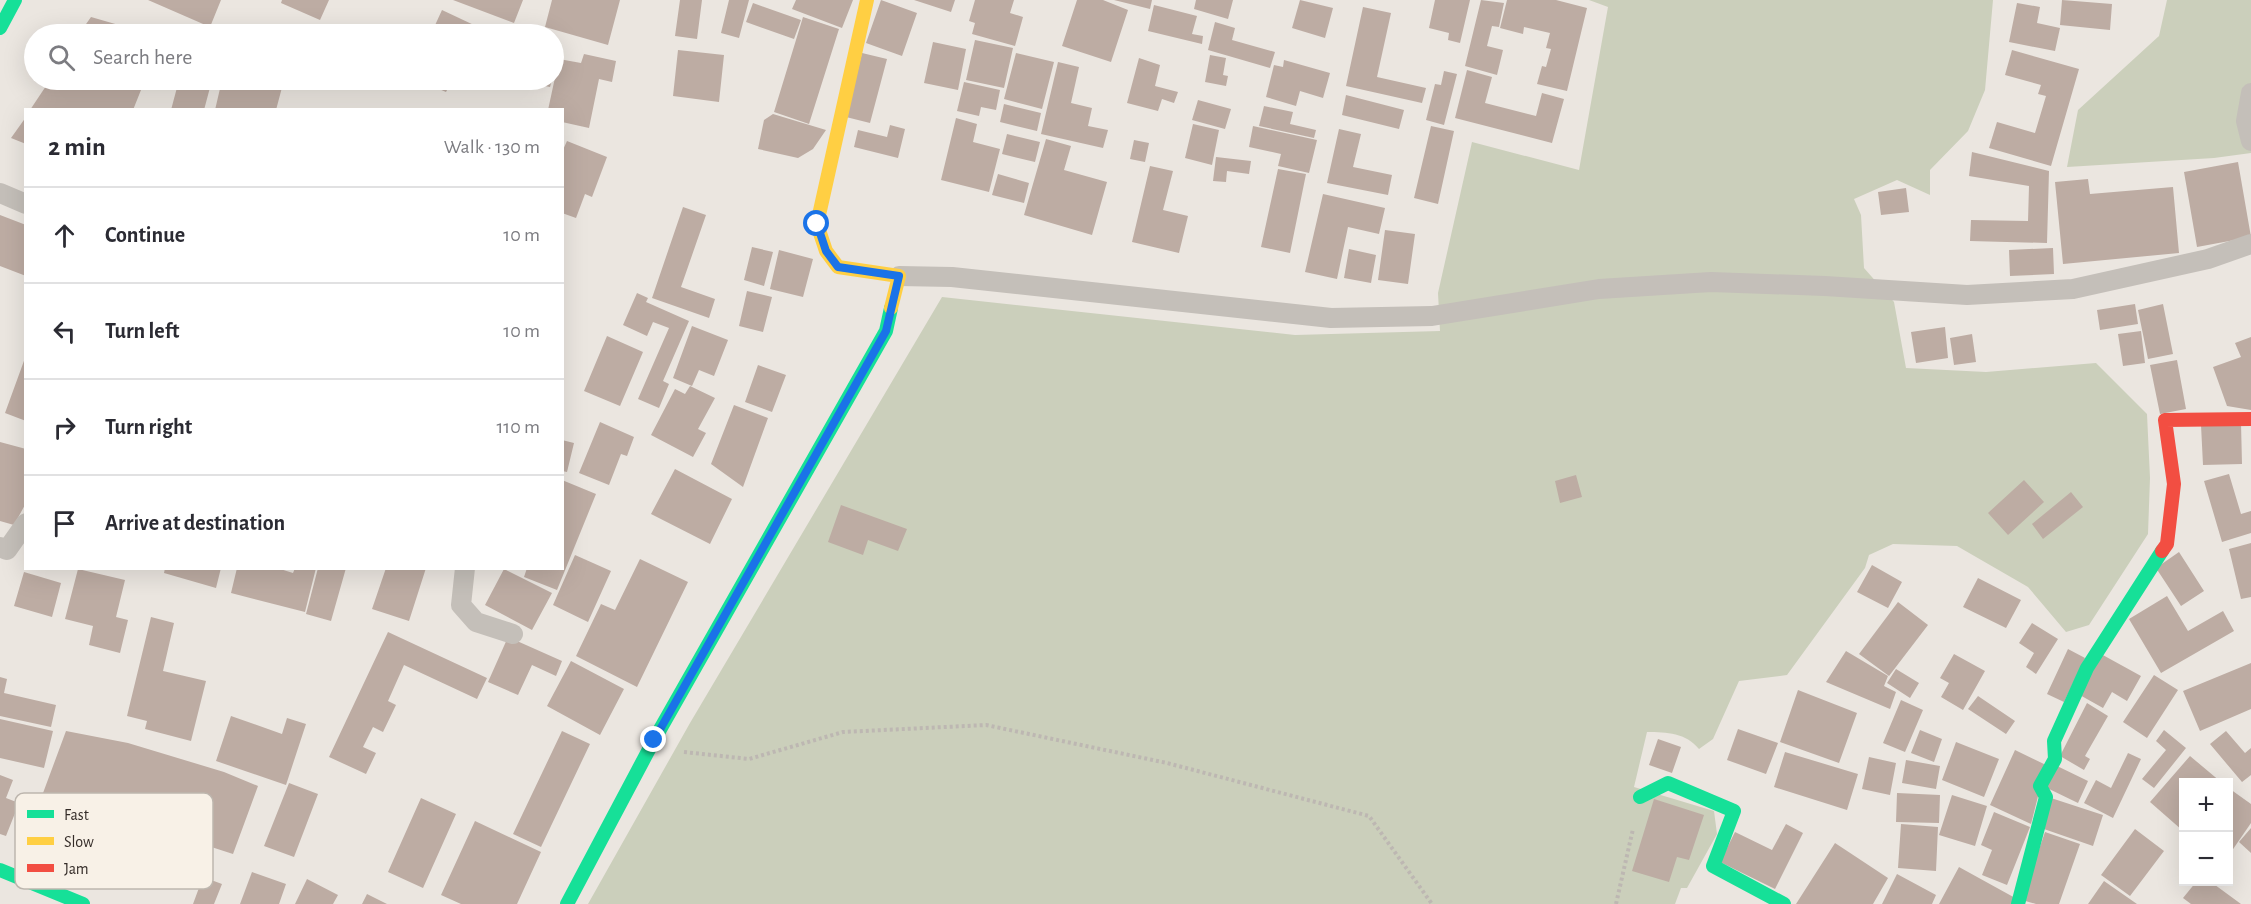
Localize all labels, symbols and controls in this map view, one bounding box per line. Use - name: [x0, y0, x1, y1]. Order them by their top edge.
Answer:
- search box: [24, 24, 564, 90]
- icon: search: [45, 41, 78, 74]
- text: Search here: [93, 46, 192, 68]
- text: 2 min: [48, 134, 106, 160]
- text: Walk · 130 m: [444, 137, 540, 157]
- route start: [803, 210, 829, 236]
- icon: ahead: [48, 219, 81, 252]
- text: Continue: [105, 224, 185, 246]
- text: 10 m: [503, 225, 540, 245]
- icon: left: [48, 315, 81, 348]
- text: Turn left: [105, 320, 179, 342]
- text: 10 m: [503, 321, 540, 341]
- icon: right: [48, 411, 81, 444]
- text: Turn right: [105, 416, 192, 438]
- text: 110 m: [496, 417, 540, 437]
- icon: arrive: [48, 507, 81, 540]
- text: Arrive at destination: [105, 512, 285, 534]
- route end: [640, 726, 666, 752]
- map controls: [2179, 778, 2233, 886]
- button: +: [2179, 778, 2233, 832]
- legend: [15, 793, 213, 889]
- text: Fast: [64, 807, 89, 823]
- button: −: [2179, 832, 2233, 886]
- text: Slow: [64, 834, 94, 850]
- text: Jam: [64, 861, 89, 877]

